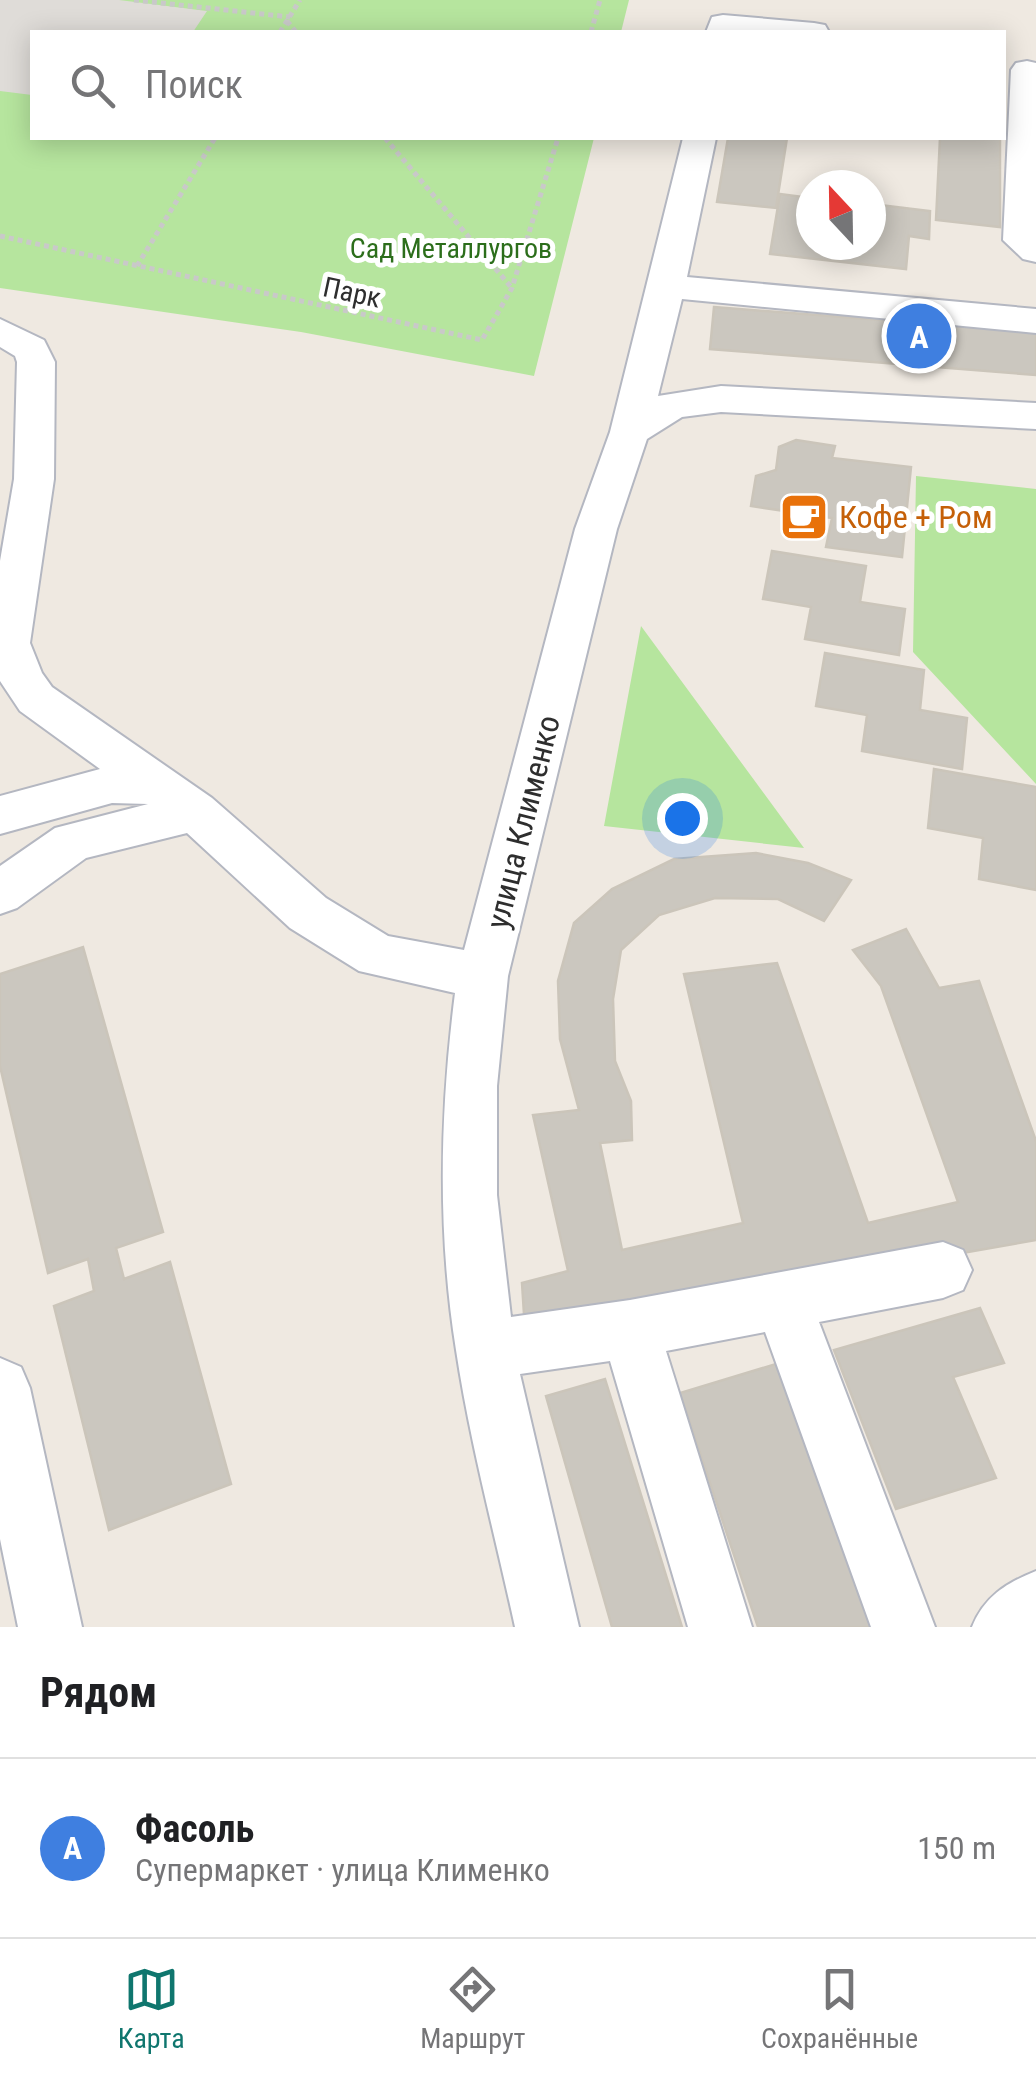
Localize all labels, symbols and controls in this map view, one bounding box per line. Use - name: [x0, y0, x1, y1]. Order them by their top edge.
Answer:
- search box: [30, 30, 1006, 140]
- icon: search: [65, 58, 120, 113]
- text: Поиск: [145, 63, 243, 107]
- north arrow: [796, 170, 886, 260]
- park label: Сад Металлургов: [350, 232, 552, 265]
- street label: Парк: [320, 270, 384, 315]
- pin: A: [886, 298, 952, 374]
- cafe icon: Кофе + Ром: [778, 491, 830, 543]
- place label: Кофе + Ром: [839, 498, 993, 536]
- street label: улица Клименко: [478, 711, 568, 933]
- your location: [657, 793, 708, 844]
- text: Рядом: [40, 1668, 157, 1717]
- text: Фасоль: [135, 1807, 254, 1851]
- text: A: [63, 1829, 82, 1867]
- text: 150 m: [917, 1829, 996, 1867]
- text: Супермаркет · улица Клименко: [135, 1851, 550, 1889]
- tab: Карта: [118, 1962, 185, 2055]
- tab: Маршрут: [420, 1962, 526, 2055]
- tab: Сохранённые: [761, 1962, 918, 2055]

